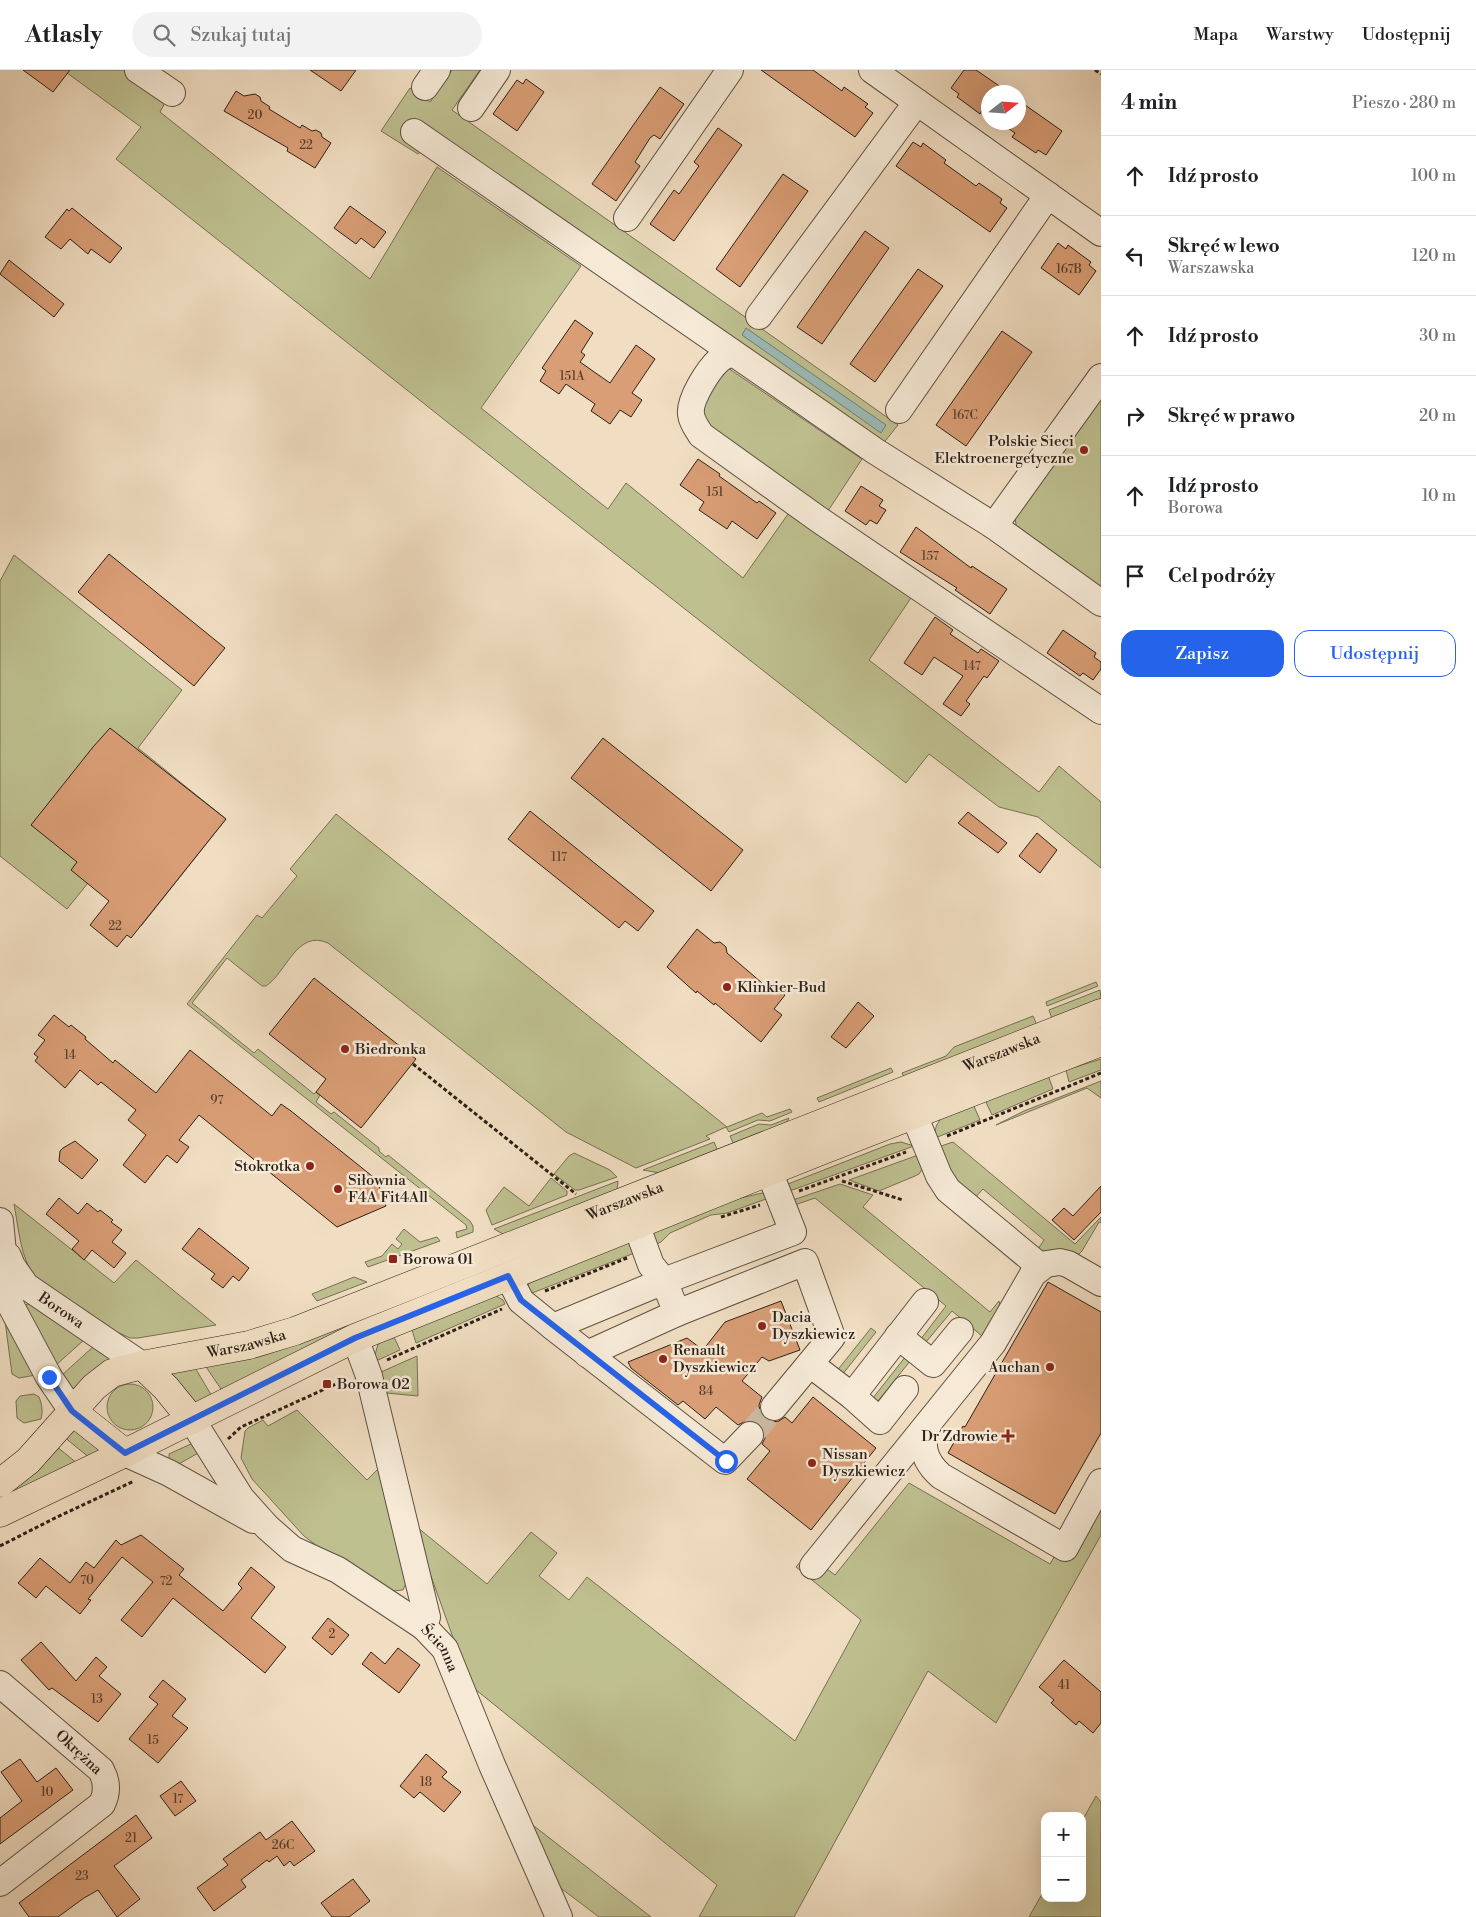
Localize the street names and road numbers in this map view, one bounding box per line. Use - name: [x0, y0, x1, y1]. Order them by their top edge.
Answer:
- street label: Warszawska: [960, 1029, 1043, 1077]
- street label: Warszawska: [583, 1178, 666, 1225]
- street label: Borowa: [34, 1288, 88, 1333]
- street label: Warszawska: [204, 1325, 289, 1363]
- street label: Ścienna: [417, 1620, 462, 1675]
- street label: Okrężna: [51, 1726, 106, 1779]

